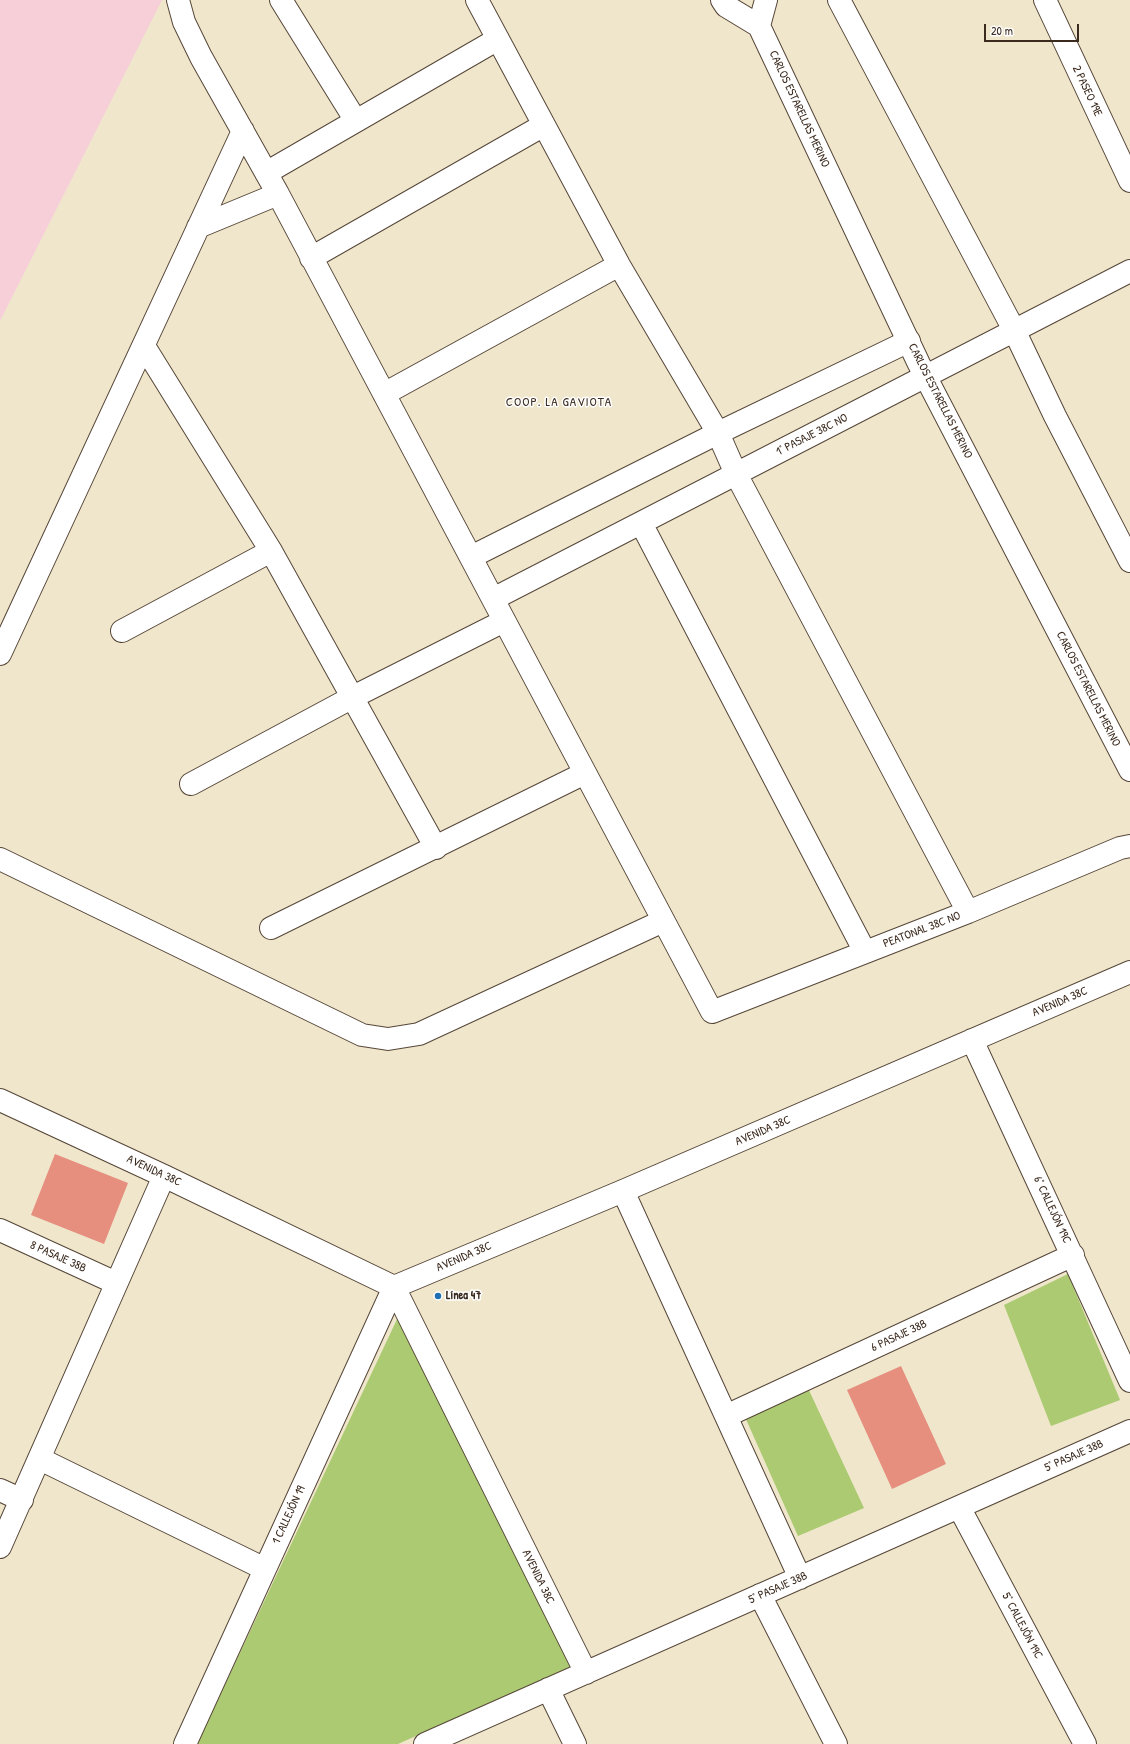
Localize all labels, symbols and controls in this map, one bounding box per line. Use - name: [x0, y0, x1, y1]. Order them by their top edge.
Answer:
- scale bar: [986, 16, 1081, 42]
- text: 20 m: [991, 22, 1013, 39]
- street label: CARLOS ESTARELLAS MERINO: [766, 48, 832, 170]
- street label: 2 PASEO 19E: [1069, 63, 1105, 119]
- street label: CARLOS ESTARELLAS MERINO: [905, 341, 975, 461]
- district label: COOP. LA GAVIOTA: [506, 395, 612, 411]
- street label: 1° PASAJE 38C NO: [774, 411, 850, 459]
- street label: CARLOS ESTARELLAS MERINO: [1053, 629, 1123, 749]
- street label: PEATONAL 38C NO: [881, 909, 963, 951]
- street label: AVENIDA 38C: [1030, 984, 1090, 1020]
- street label: AVENIDA 38C: [733, 1113, 793, 1149]
- street label: AVENIDA 38C: [124, 1152, 184, 1190]
- street label: 6° CALLEJÓN 19C: [1030, 1174, 1074, 1246]
- street label: 8 PASAJE 38B: [28, 1238, 88, 1276]
- street label: AVENIDA 38C: [434, 1239, 494, 1275]
- place label: Línea 47: [446, 1289, 481, 1303]
- marker: Línea 47: [433, 1291, 443, 1301]
- street label: 6 PASAJE 38B: [869, 1317, 929, 1355]
- street label: 5° PASAJE 38B: [1042, 1437, 1106, 1475]
- street label: 1 CALLEJÓN 19: [269, 1484, 309, 1546]
- street label: AVENIDA 38C: [519, 1548, 557, 1606]
- street label: 5° PASAJE 38B: [746, 1569, 810, 1607]
- street label: 5° CALLEJÓN 19C: [999, 1590, 1045, 1662]

